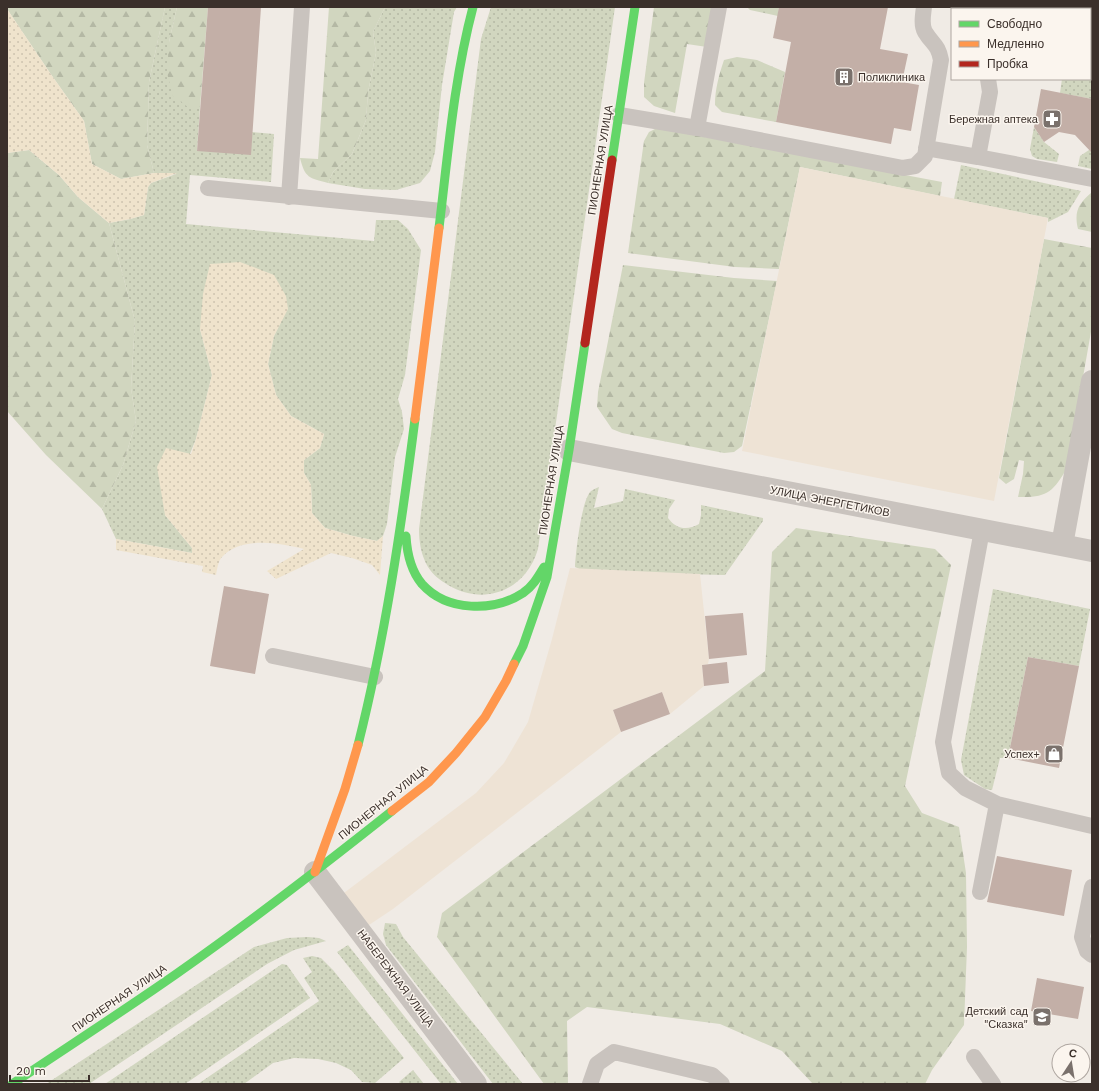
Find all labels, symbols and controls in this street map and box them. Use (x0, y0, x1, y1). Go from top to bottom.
legend (951, 8, 1091, 80)
text: Свободно (987, 17, 1042, 31)
text: Медленно (987, 37, 1044, 51)
text: Пробка (987, 57, 1028, 71)
building icon: Поликлиника (833, 66, 855, 88)
place label: Поликлиника (858, 71, 926, 84)
street label: ПИОНЕРНАЯ УЛИЦА (585, 104, 616, 216)
pharmacy icon: Бережная аптека (1041, 108, 1063, 130)
place label: Бережная аптека (949, 113, 1039, 126)
street label: ПИОНЕРНАЯ УЛИЦА (536, 424, 567, 536)
street label: УЛИЦА ЭНЕРГЕТИКОВ (769, 484, 891, 519)
shop icon: Успех+ (1043, 743, 1065, 765)
place label: Успех+ (1004, 748, 1040, 761)
street label: ПИОНЕРНАЯ УЛИЦА (336, 762, 431, 842)
street label: НАБЕРЕЖНАЯ УЛИЦА (355, 927, 437, 1030)
street label: ПИОНЕРНАЯ УЛИЦА (70, 962, 170, 1035)
place label: Детский сад "Сказка" (965, 1005, 1029, 1031)
school or university icon: Детский сад "Сказка" (1031, 1006, 1053, 1028)
north arrow (1051, 1043, 1091, 1083)
text: С (1068, 1047, 1078, 1061)
scale bar (10, 1057, 89, 1083)
text: 20 m (16, 1064, 46, 1078)

